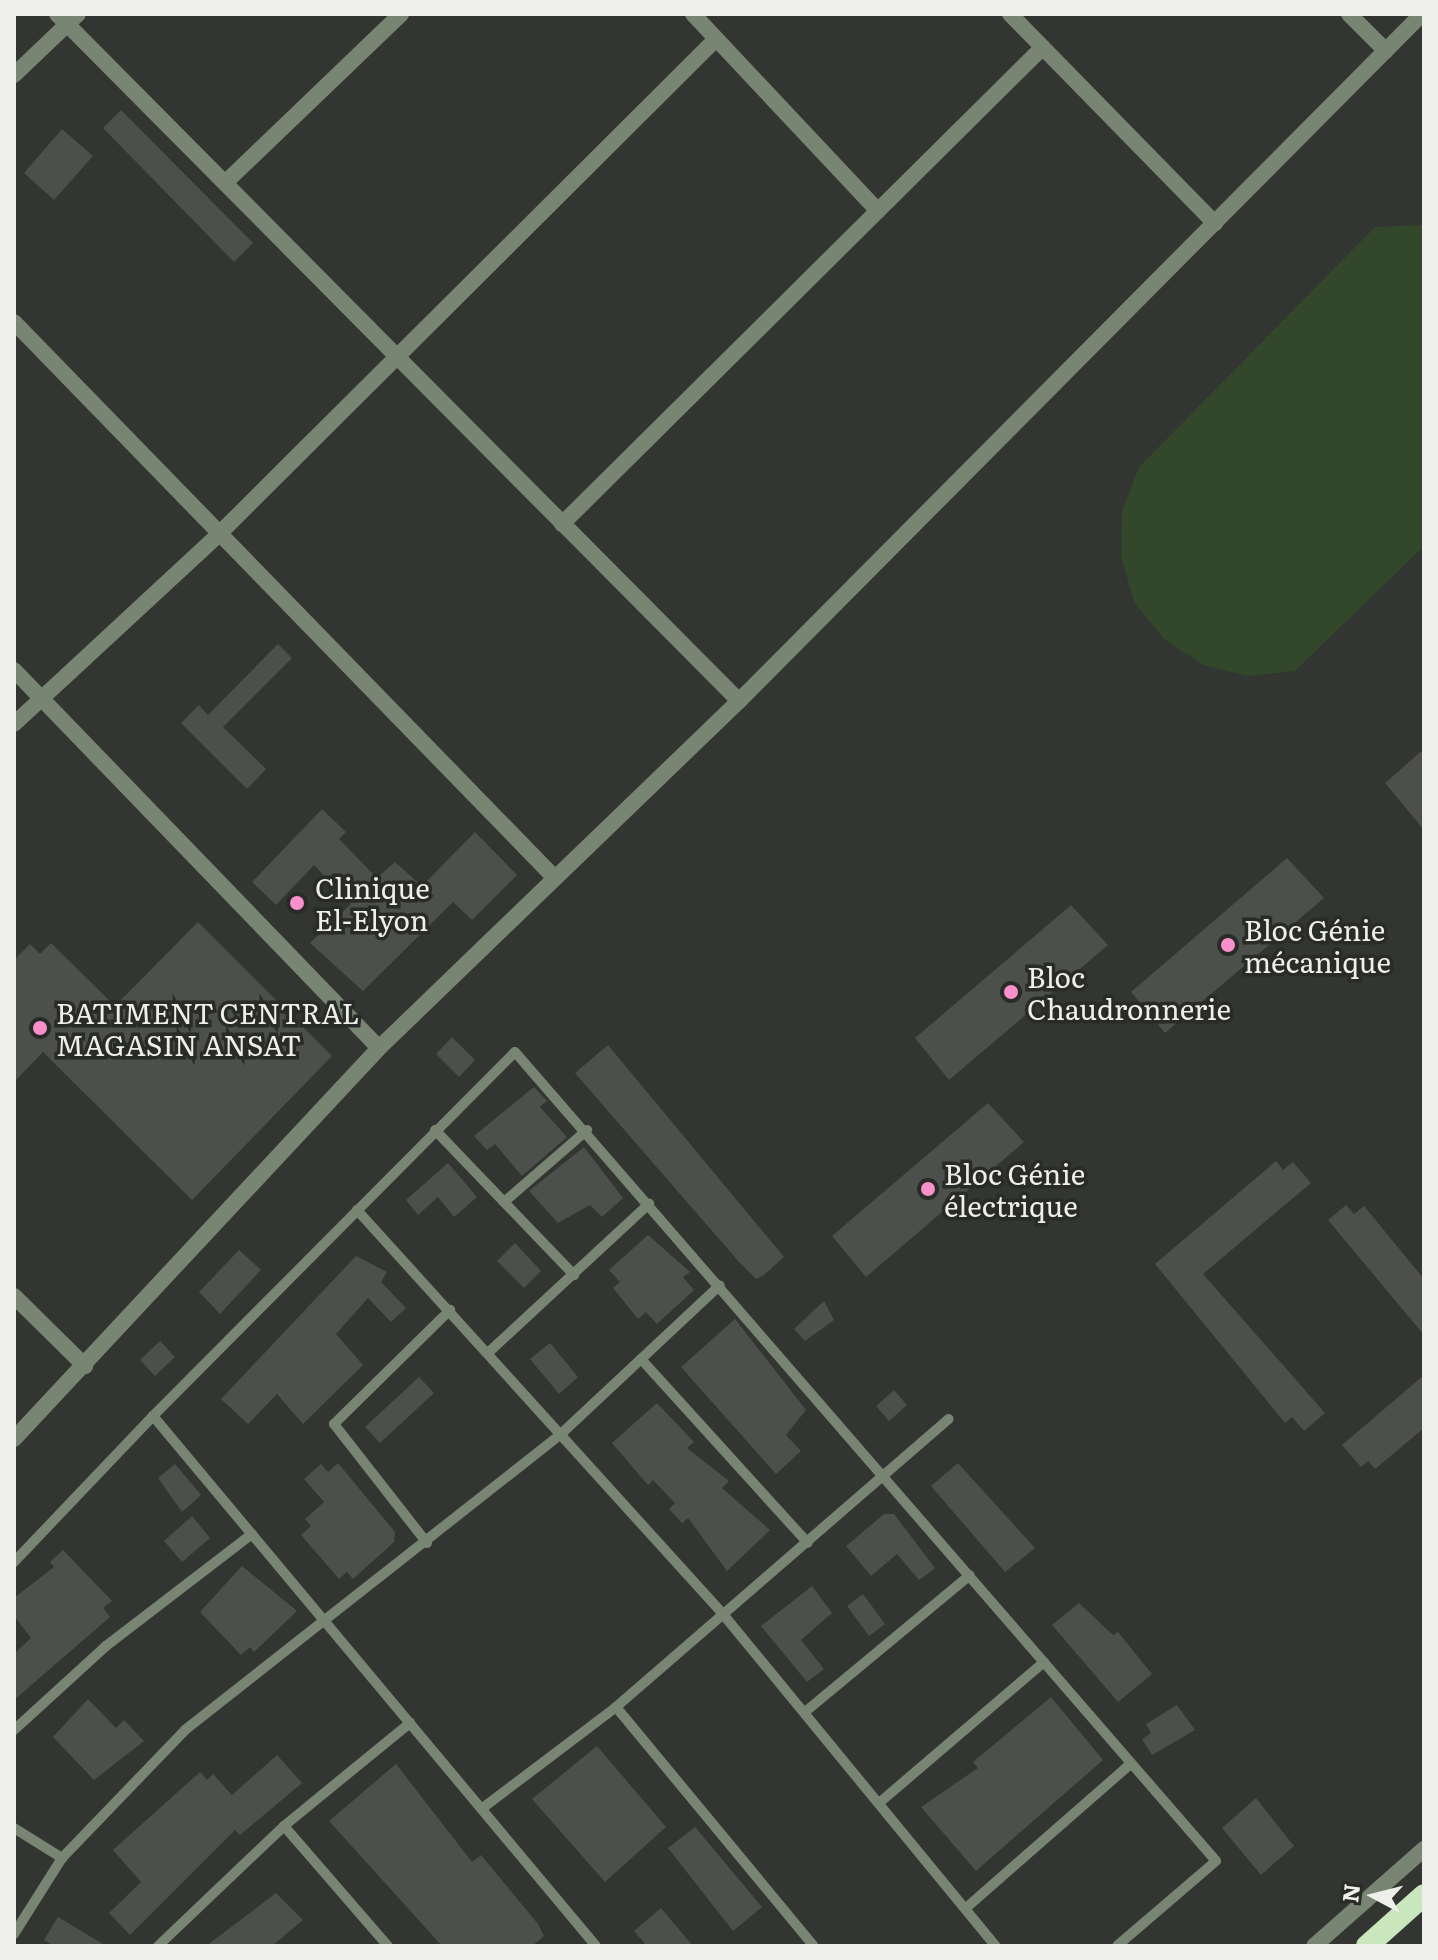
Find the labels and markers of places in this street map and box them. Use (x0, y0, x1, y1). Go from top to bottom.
place label: Clinique El-Elyon (315, 870, 430, 936)
marker: Clinique El-Elyon (286, 892, 308, 914)
place label: Bloc Génie mécanique (1244, 912, 1391, 978)
marker: Bloc Génie mécanique (1219, 936, 1237, 954)
place label: Bloc Chaudronnerie (1027, 959, 1231, 1025)
marker: Bloc Chaudronnerie (1002, 983, 1020, 1001)
place label: BATIMENT CENTRAL MAGASIN ANSAT (56, 995, 360, 1061)
marker: BATIMENT CENTRAL MAGASIN ANSAT (31, 1019, 49, 1037)
place label: Bloc Génie électrique (944, 1156, 1085, 1222)
marker: Bloc Génie électrique (919, 1180, 937, 1198)

